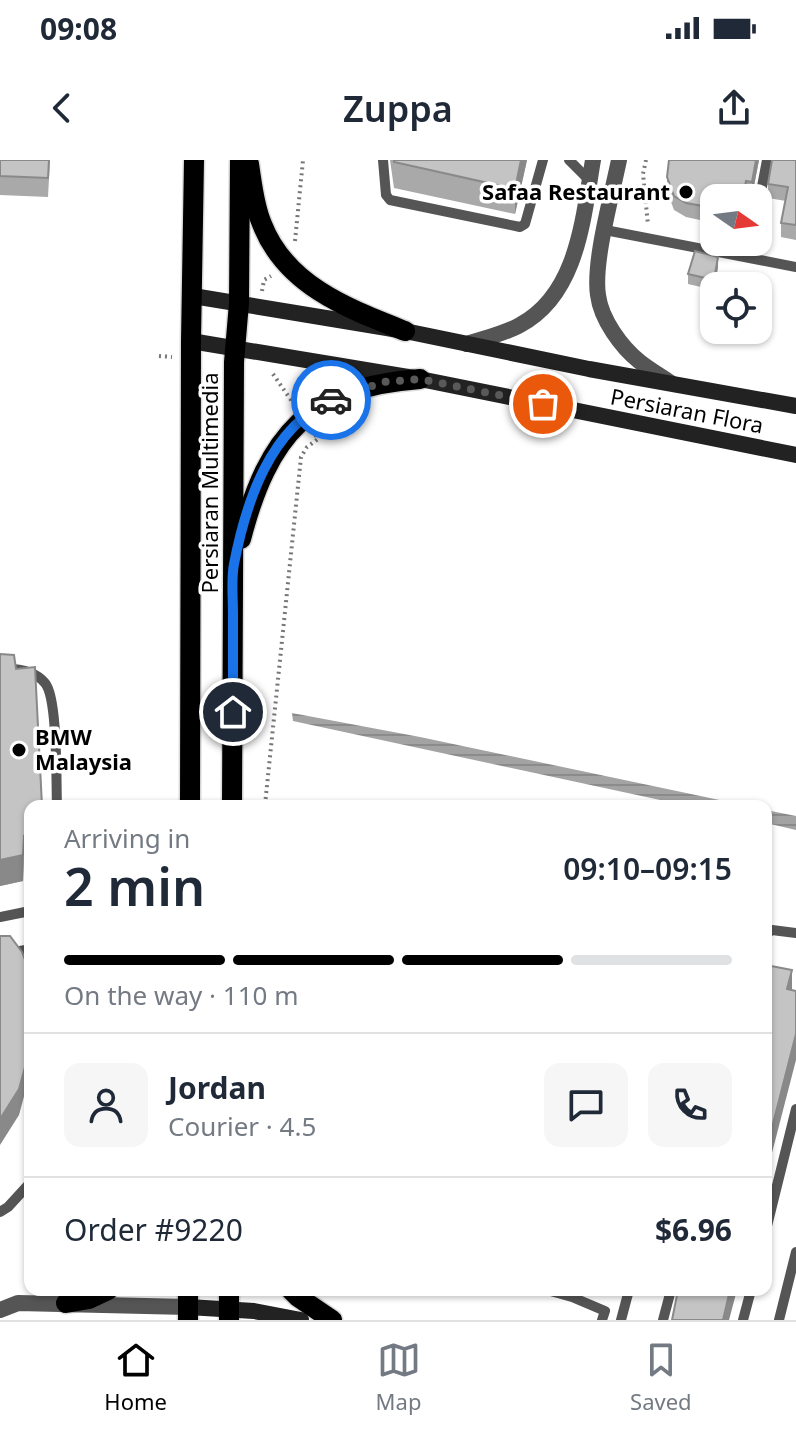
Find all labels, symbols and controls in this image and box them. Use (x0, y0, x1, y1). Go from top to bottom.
text: 09:08 (40, 8, 117, 49)
text: Zuppa (343, 84, 453, 133)
icon: back (40, 86, 84, 130)
icon: share (712, 86, 756, 130)
place label: Safaa Restaurant (482, 176, 670, 206)
marker: Safaa Restaurant (677, 183, 695, 201)
north arrow (700, 184, 772, 256)
map controls (700, 184, 772, 344)
button: locate (700, 272, 772, 344)
courier (291, 360, 371, 440)
pin (509, 370, 577, 438)
street label: Persiaran Multimedia (194, 372, 224, 594)
icon: car (309, 378, 353, 422)
street label: Persiaran Flora (608, 381, 766, 440)
icon: bag (521, 382, 565, 426)
pin (199, 678, 267, 746)
icon: home (211, 690, 255, 734)
place label: BMW Malaysia (35, 721, 132, 776)
marker: BMW Malaysia (10, 741, 28, 759)
text: Arriving in (64, 820, 190, 856)
text: 09:10–09:15 (563, 848, 732, 889)
text: 2 min (64, 850, 205, 921)
text: On the way · 110 m (64, 977, 298, 1013)
button: person (64, 1063, 148, 1147)
button: chat (544, 1063, 628, 1147)
button: phone (648, 1063, 732, 1147)
text: Jordan (168, 1067, 266, 1108)
text: Courier · 4.5 (168, 1108, 316, 1144)
text: Order #9220 (64, 1209, 243, 1250)
text: $6.96 (655, 1209, 732, 1250)
tab: Home (104, 1338, 167, 1416)
tab: Map (376, 1338, 421, 1416)
tab: Saved (630, 1338, 692, 1416)

